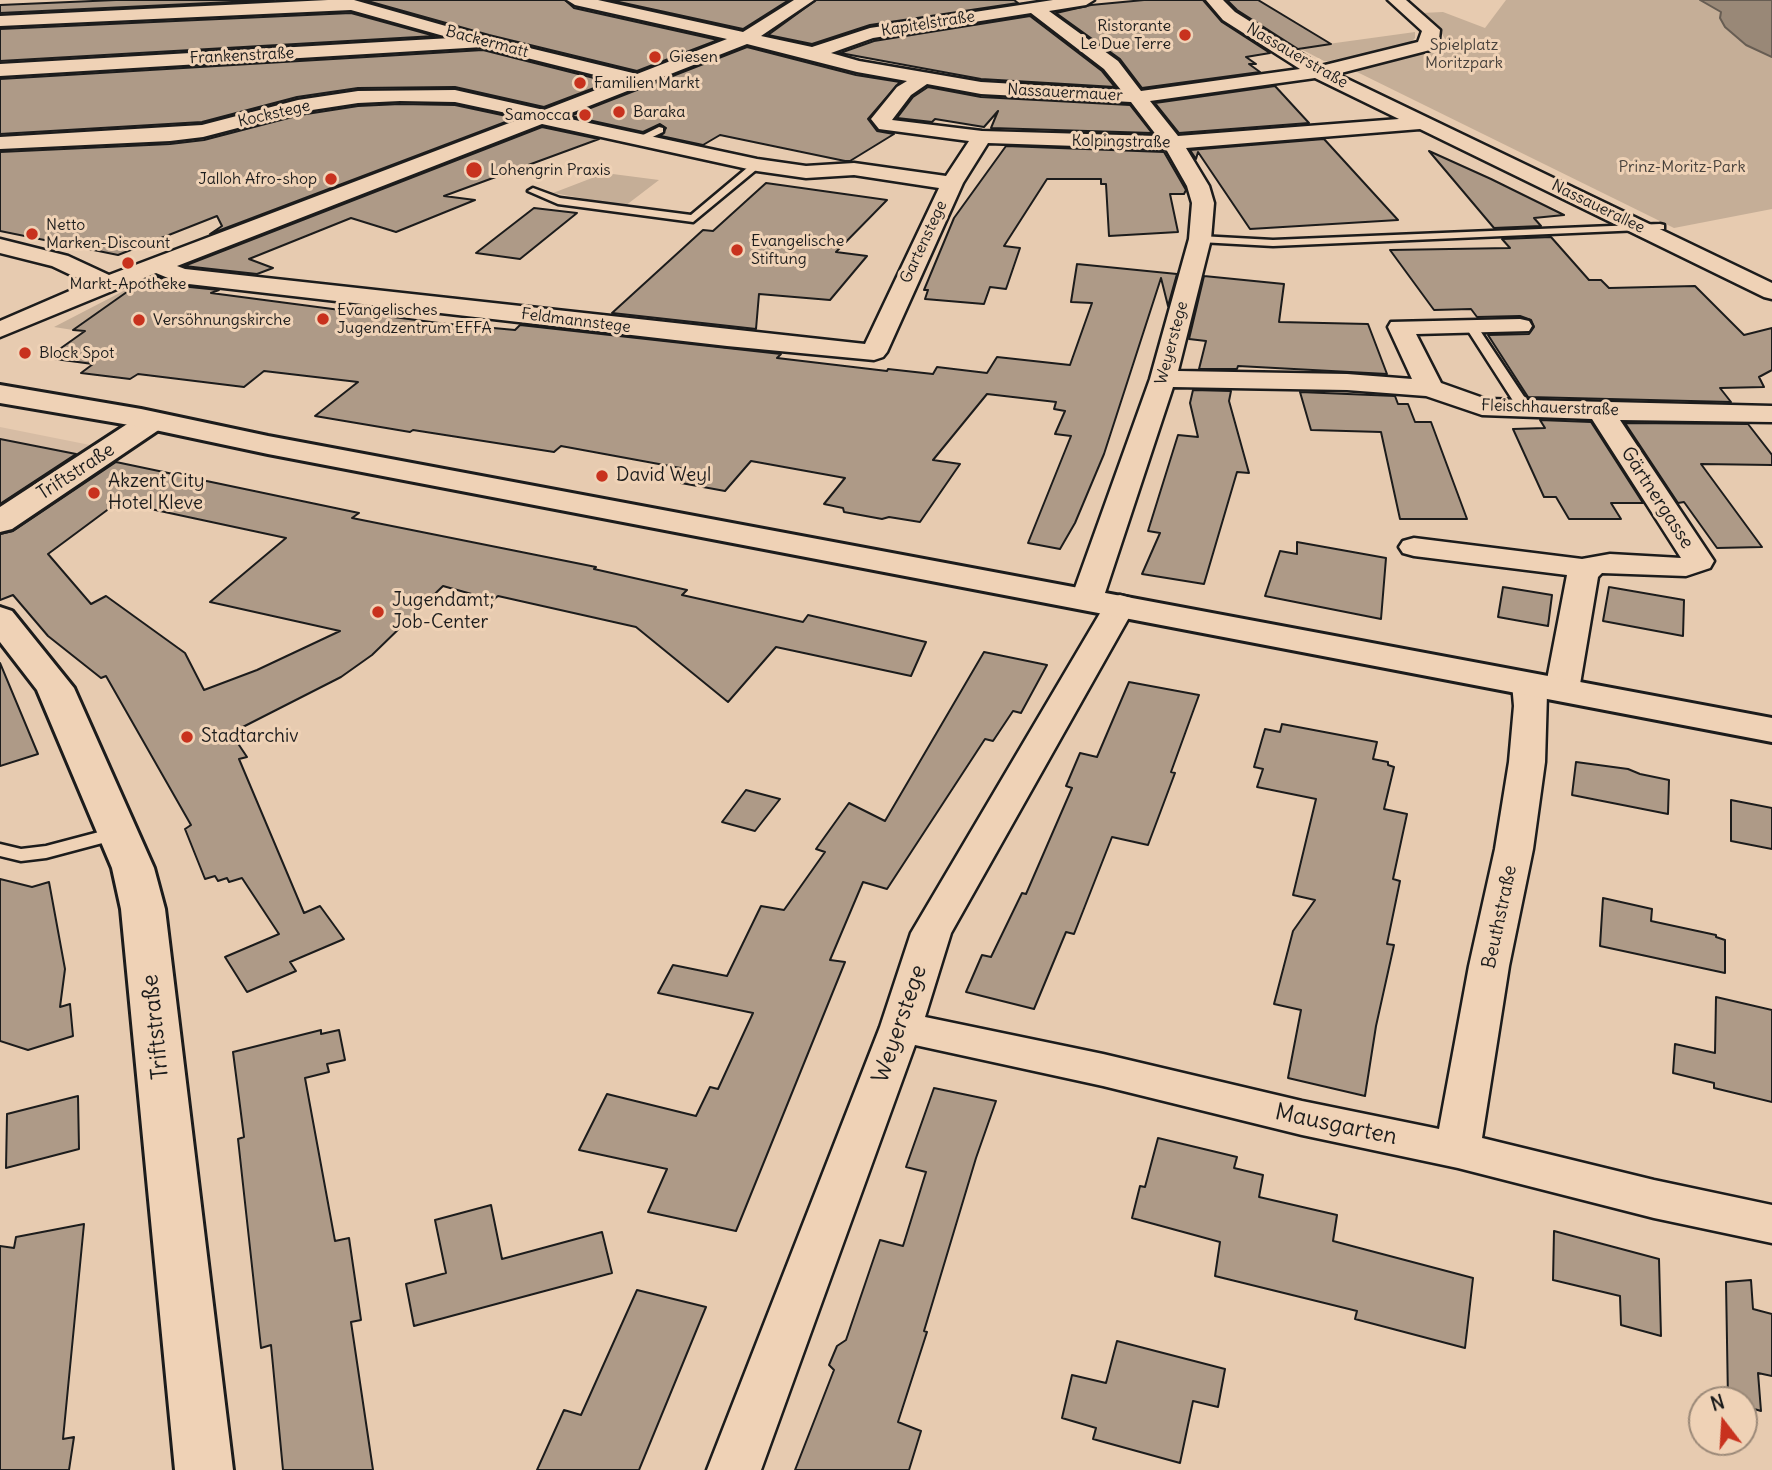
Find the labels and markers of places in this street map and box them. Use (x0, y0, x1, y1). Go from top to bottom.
place label: Ristorante Le Due Terre (1080, 16, 1171, 54)
marker: Ristorante Le Due Terre (1177, 27, 1193, 43)
place label: Giesen (669, 47, 718, 67)
marker: Giesen (647, 49, 663, 65)
place label: Familien Markt (594, 73, 700, 93)
marker: Familien Markt (572, 75, 588, 91)
place label: Baraka (633, 102, 685, 122)
marker: Baraka (611, 104, 627, 120)
place label: Samocca (505, 105, 571, 125)
marker: Samocca (577, 107, 593, 123)
marker: Lohengrin Praxis (464, 160, 484, 180)
place label: Lohengrin Praxis (490, 160, 611, 180)
place label: Jalloh Afro-shop (199, 169, 317, 189)
marker: Jalloh Afro-shop (323, 171, 339, 187)
place label: Netto Marken-Discount (46, 215, 170, 253)
marker: Netto Marken-Discount (24, 226, 40, 242)
place label: Evangelische Stiftung (751, 231, 844, 269)
marker: Evangelische Stiftung (729, 242, 745, 258)
marker: Markt-Apotheke (120, 255, 136, 271)
place label: Markt-Apotheke (70, 274, 186, 294)
place label: Evangelisches Jugendzentrum EFFA (337, 300, 492, 338)
place label: Versöhnungskirche (153, 310, 291, 330)
marker: Evangelisches Jugendzentrum EFFA (315, 311, 331, 327)
marker: Versöhnungskirche (131, 312, 147, 328)
place label: Block Spot (39, 343, 114, 363)
marker: Block Spot (17, 345, 33, 361)
place label: David Weyl (616, 465, 711, 487)
marker: David Weyl (594, 468, 610, 484)
place label: Akzent City Hotel Kleve (108, 471, 205, 515)
marker: Akzent City Hotel Kleve (86, 485, 102, 501)
place label: Jugendamt; Job-Center (392, 590, 494, 634)
marker: Jugendamt; Job-Center (370, 604, 386, 620)
place label: Stadtarchiv (201, 726, 299, 748)
marker: Stadtarchiv (179, 729, 195, 745)

